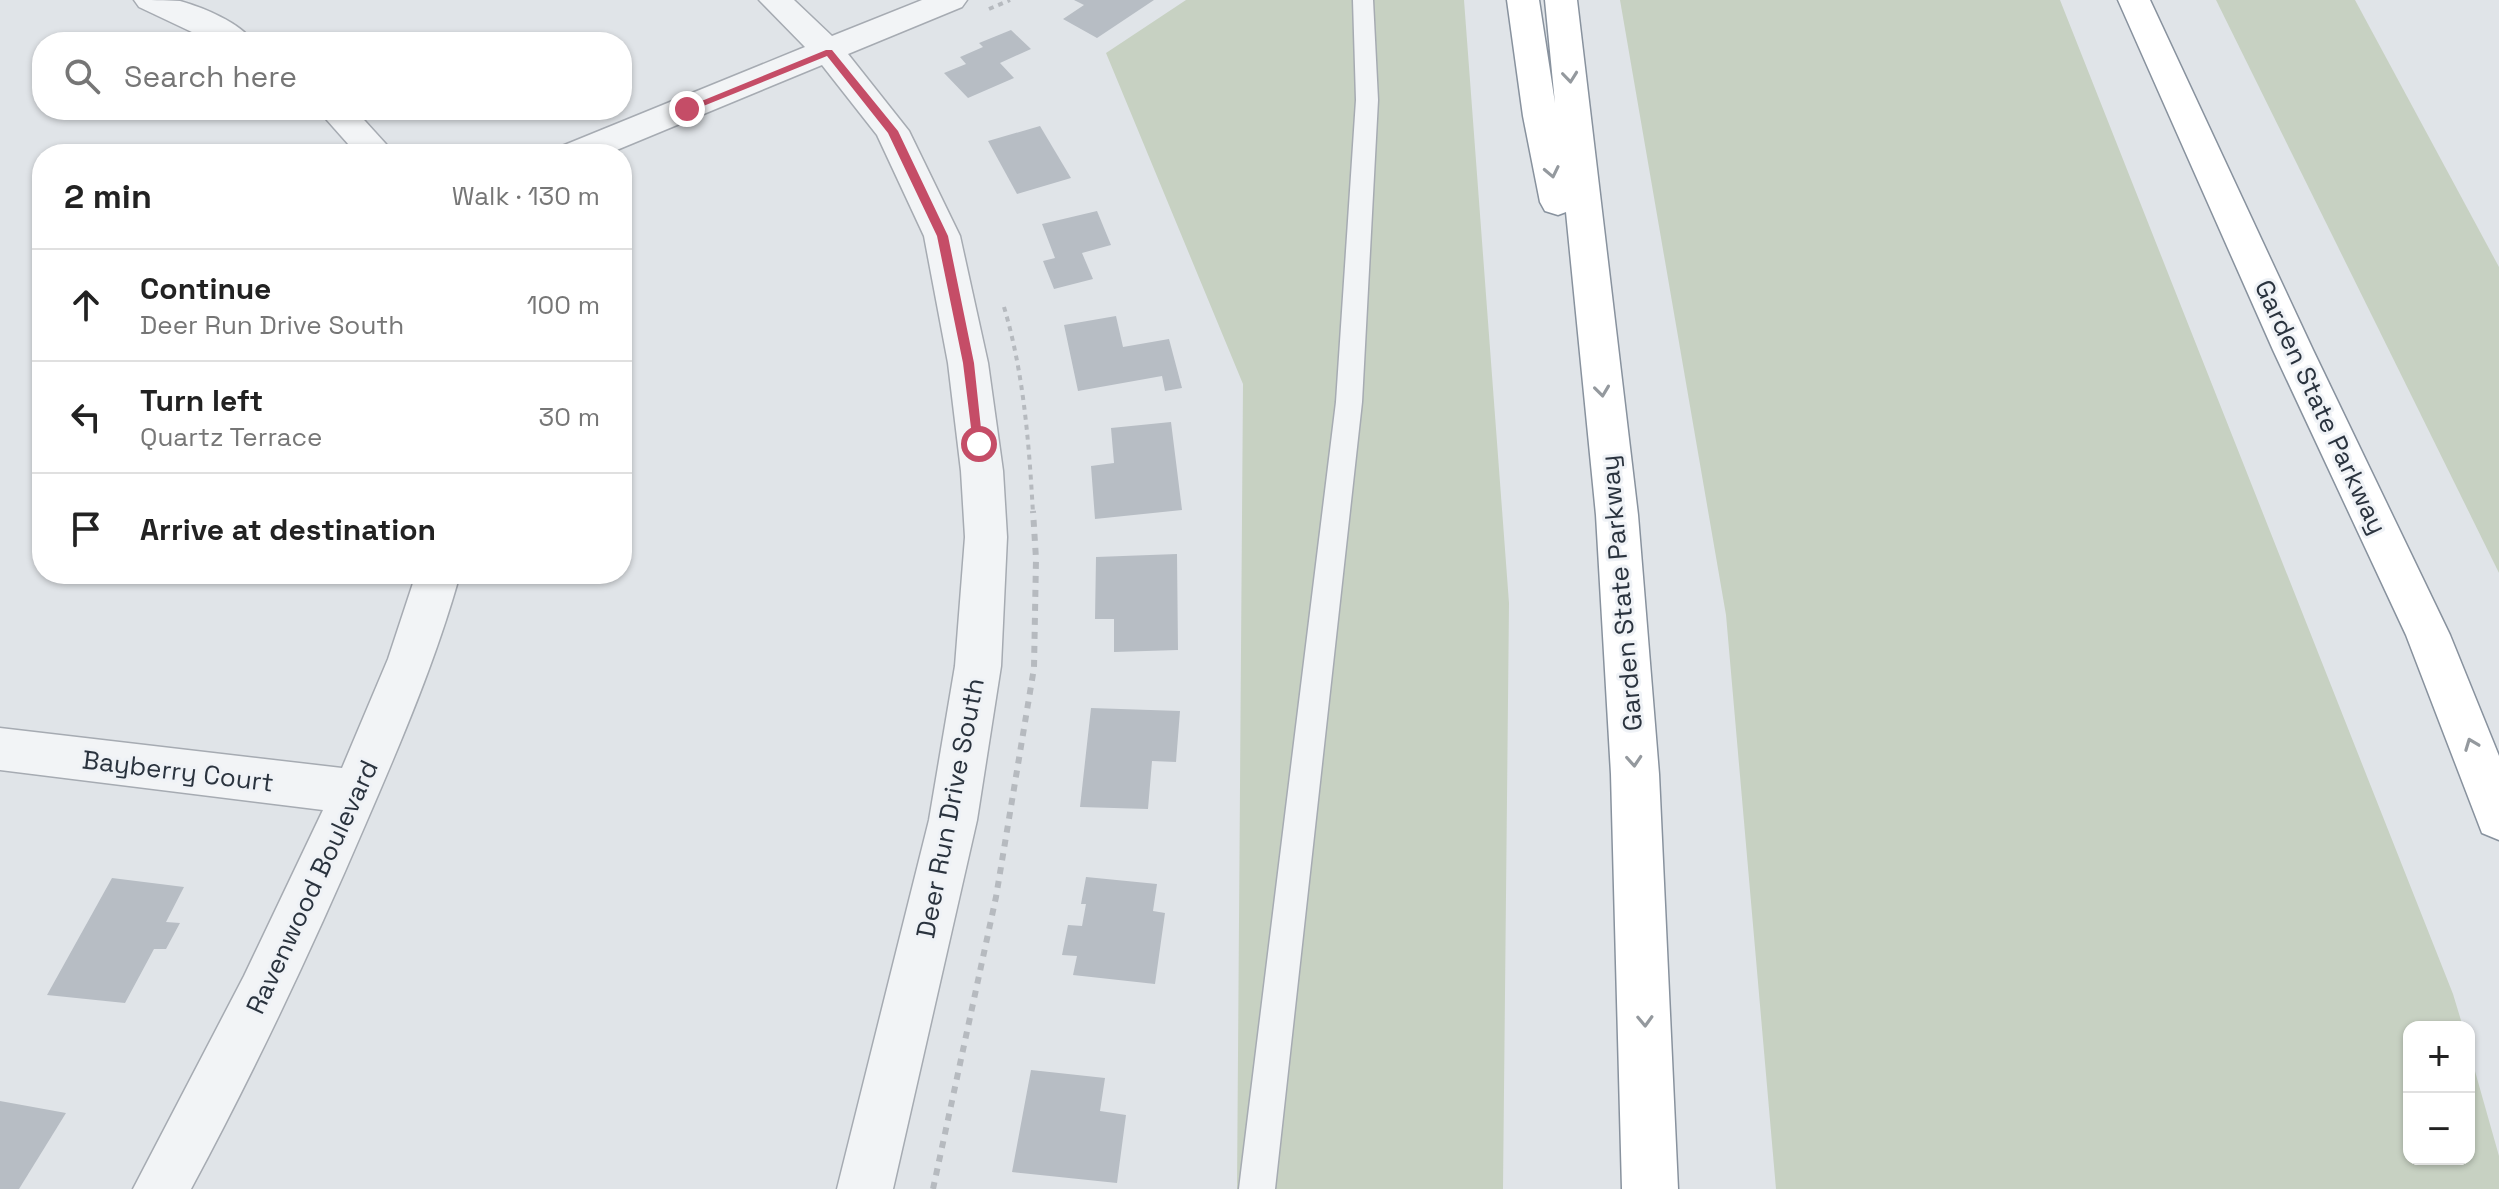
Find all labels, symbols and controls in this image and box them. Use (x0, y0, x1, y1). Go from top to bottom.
search box (32, 32, 632, 120)
icon: search (60, 54, 104, 98)
text: Search here (124, 57, 297, 96)
one-way arrow (1562, 71, 1579, 84)
route end (669, 91, 705, 127)
one-way arrow (1543, 165, 1560, 178)
text: 2 min (64, 175, 152, 218)
text: Walk · 130 m (452, 179, 600, 213)
text: Continue (140, 269, 271, 308)
street label: Garden State Parkway (2247, 274, 2395, 540)
icon: ahead (64, 283, 108, 327)
text: 100 m (527, 288, 600, 322)
text: Deer Run Drive South (140, 308, 404, 342)
text: Turn left (140, 381, 263, 420)
one-way arrow (1594, 385, 1611, 398)
icon: left (64, 395, 108, 439)
text: 30 m (539, 400, 600, 434)
text: Quartz Terrace (140, 420, 322, 454)
route start (961, 426, 997, 462)
street label: Garden State Parkway (1592, 454, 1650, 732)
icon: arrive (64, 507, 108, 551)
text: Arrive at destination (140, 510, 436, 549)
street label: Deer Run Drive South (908, 675, 992, 941)
one-way arrow (2464, 738, 2480, 752)
street label: Bayberry Court (80, 742, 276, 800)
street label: Ravenwood Boulevard (238, 755, 386, 1019)
one-way arrow (1625, 755, 1642, 768)
one-way arrow (1636, 1015, 1653, 1028)
map controls (2403, 1021, 2475, 1165)
button: + (2403, 1021, 2475, 1093)
button: − (2403, 1093, 2475, 1165)

